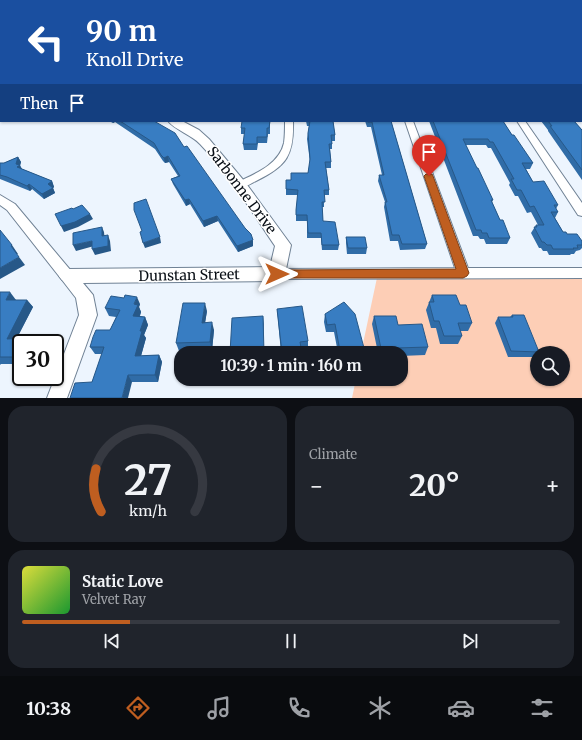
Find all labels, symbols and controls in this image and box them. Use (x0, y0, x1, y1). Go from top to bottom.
text: 90 m (86, 13, 157, 49)
icon: left (20, 16, 72, 68)
text: Knoll Drive (86, 48, 183, 71)
icon: arrive (66, 92, 88, 114)
text: Then (20, 94, 58, 113)
pin (412, 135, 446, 176)
icon: arrive (418, 141, 440, 163)
street label: Sarbonne Drive (203, 143, 281, 237)
position arrow (256, 253, 298, 295)
street label: Dunstan Street (138, 265, 240, 285)
speed limit sign: 30 (12, 334, 64, 386)
map controls (530, 346, 570, 386)
button: search (530, 346, 570, 386)
text: 10:39 · 1 min · 160 m (220, 356, 362, 375)
text: Climate (309, 446, 357, 463)
text: 27 (123, 454, 172, 506)
text: 20° (409, 466, 460, 504)
text: − (309, 472, 324, 500)
text: + (545, 472, 560, 500)
text: km/h (129, 502, 167, 520)
text: Static Love (82, 572, 163, 591)
text: Velvet Ray (82, 591, 146, 608)
icon: previous (101, 630, 123, 652)
icon: pause (280, 630, 302, 652)
icon: next (459, 630, 481, 652)
icon: directions (124, 694, 152, 722)
icon: music (205, 694, 233, 722)
icon: phone (285, 694, 313, 722)
icon: climate (366, 694, 394, 722)
icon: car (447, 694, 475, 722)
icon: filters (528, 694, 556, 722)
text: 10:38 (26, 697, 71, 720)

